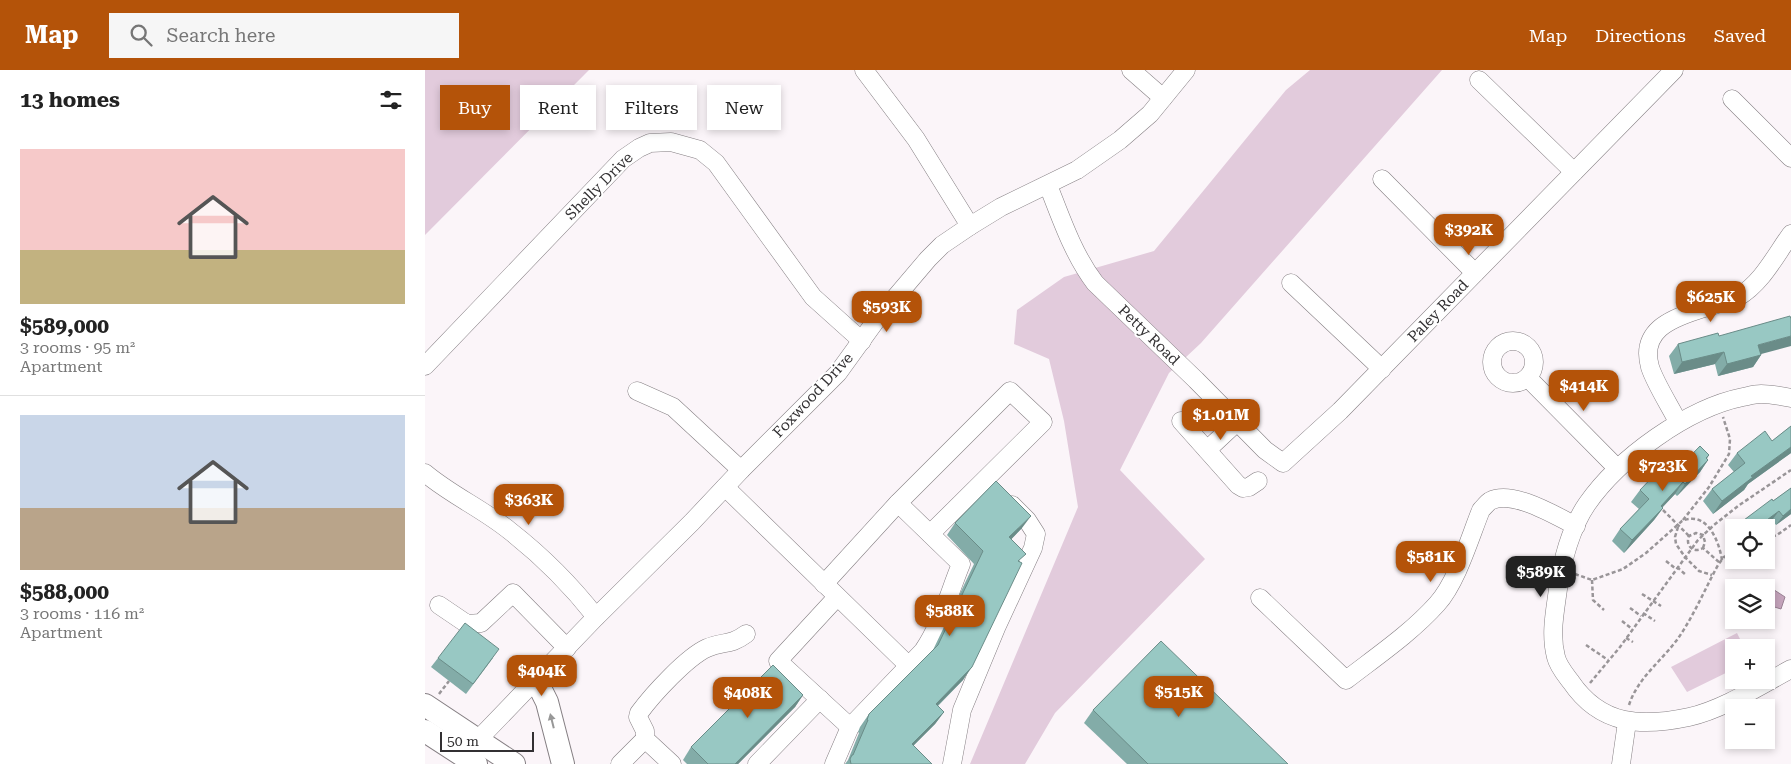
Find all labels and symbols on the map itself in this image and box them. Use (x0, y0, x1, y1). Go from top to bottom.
street label: Shelly Drive (561, 148, 637, 224)
pin: $392K (1434, 214, 1504, 256)
street label: Paley Road (1404, 276, 1472, 346)
pin: $625K (1676, 280, 1746, 323)
pin: $593K (852, 290, 922, 333)
street label: Petty Road (1114, 301, 1184, 369)
street label: Foxwood Drive (769, 349, 857, 441)
pin: $414K (1549, 370, 1619, 412)
pin: $1.01M (1180, 398, 1262, 441)
pin: $723K (1628, 450, 1698, 492)
pin: $363K (494, 484, 564, 526)
pin: $581K (1396, 540, 1466, 583)
pin: $589K (1506, 556, 1576, 598)
pin: $588K (915, 594, 985, 637)
pin: $404K (507, 654, 577, 697)
pin: $408K (713, 676, 783, 719)
pin: $515K (1144, 676, 1214, 718)
one-way arrow (548, 713, 556, 728)
scale bar (440, 729, 534, 752)

